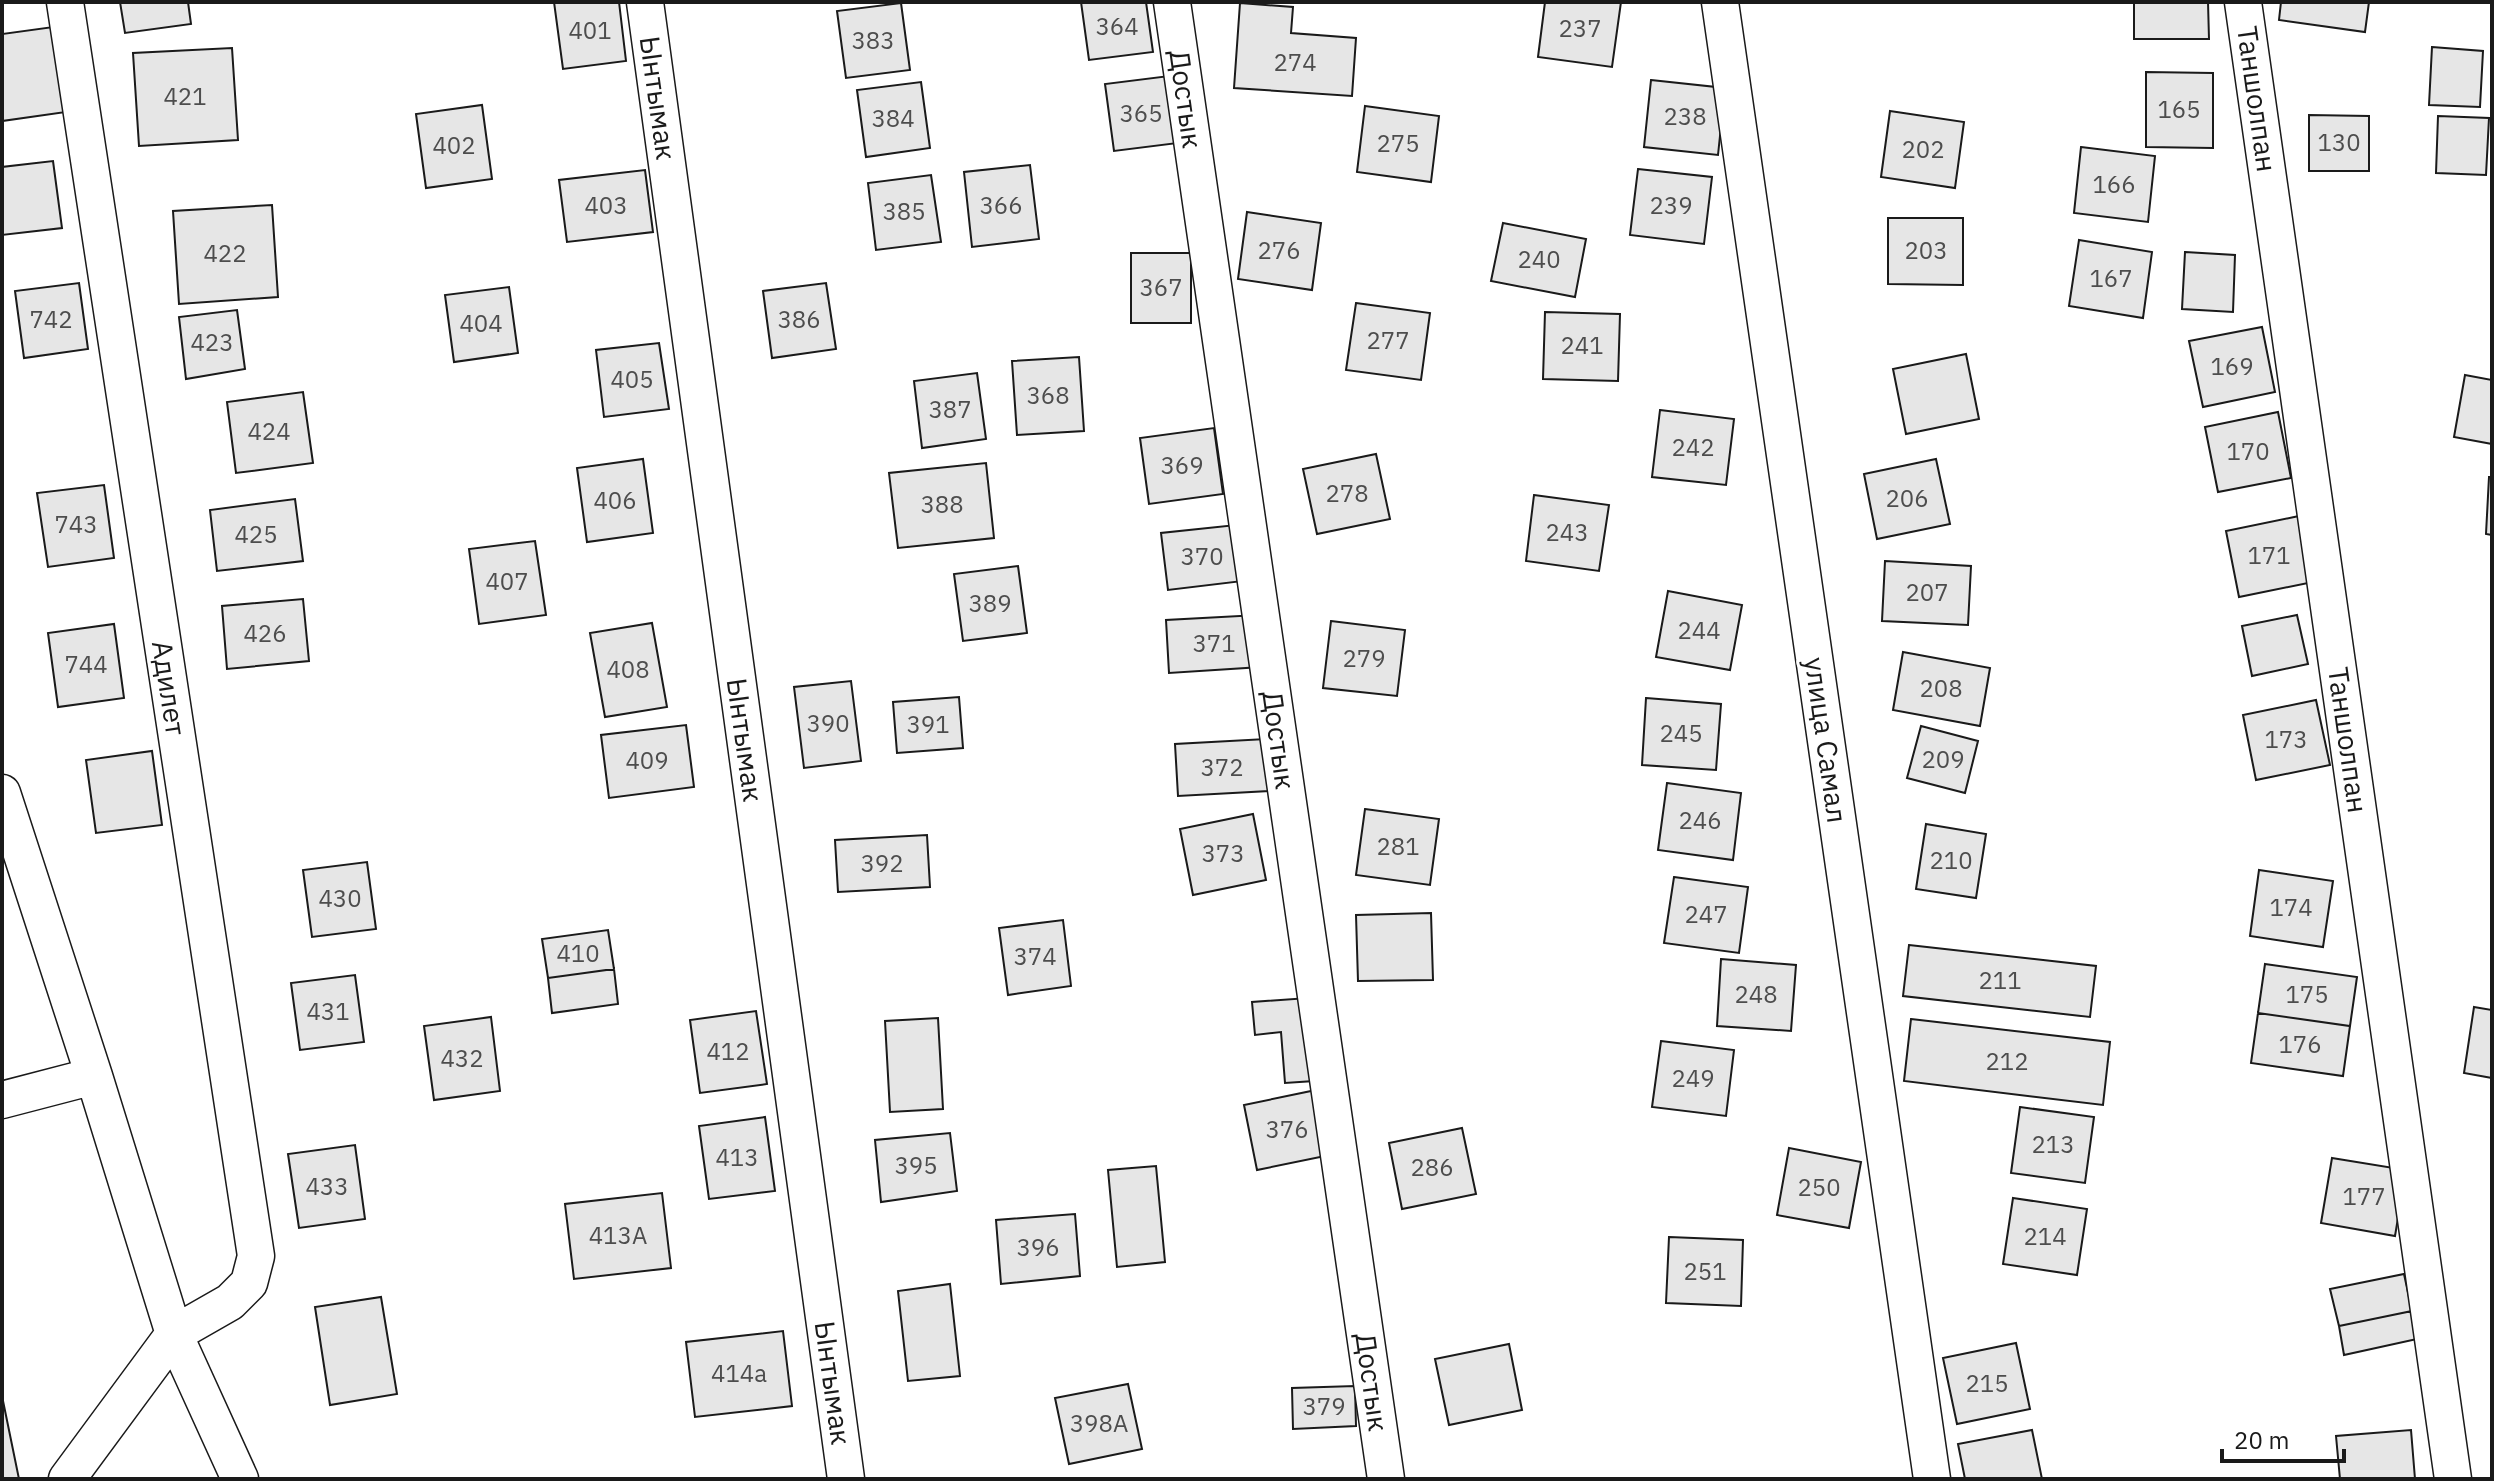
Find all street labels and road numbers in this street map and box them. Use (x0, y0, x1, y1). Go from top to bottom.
street label: Таншолпан (2229, 24, 2286, 174)
street label: Ынтымак (632, 34, 685, 162)
street label: Достык (1161, 47, 1212, 151)
street label: Адилет (144, 638, 195, 738)
street label: улица Самал (1797, 655, 1856, 825)
street label: Таншолпан (2320, 665, 2377, 815)
street label: Ынтымак (719, 676, 772, 804)
street label: Достык (1254, 688, 1305, 792)
street label: Ынтымак (807, 1319, 860, 1447)
street label: Достык (1347, 1330, 1398, 1434)

